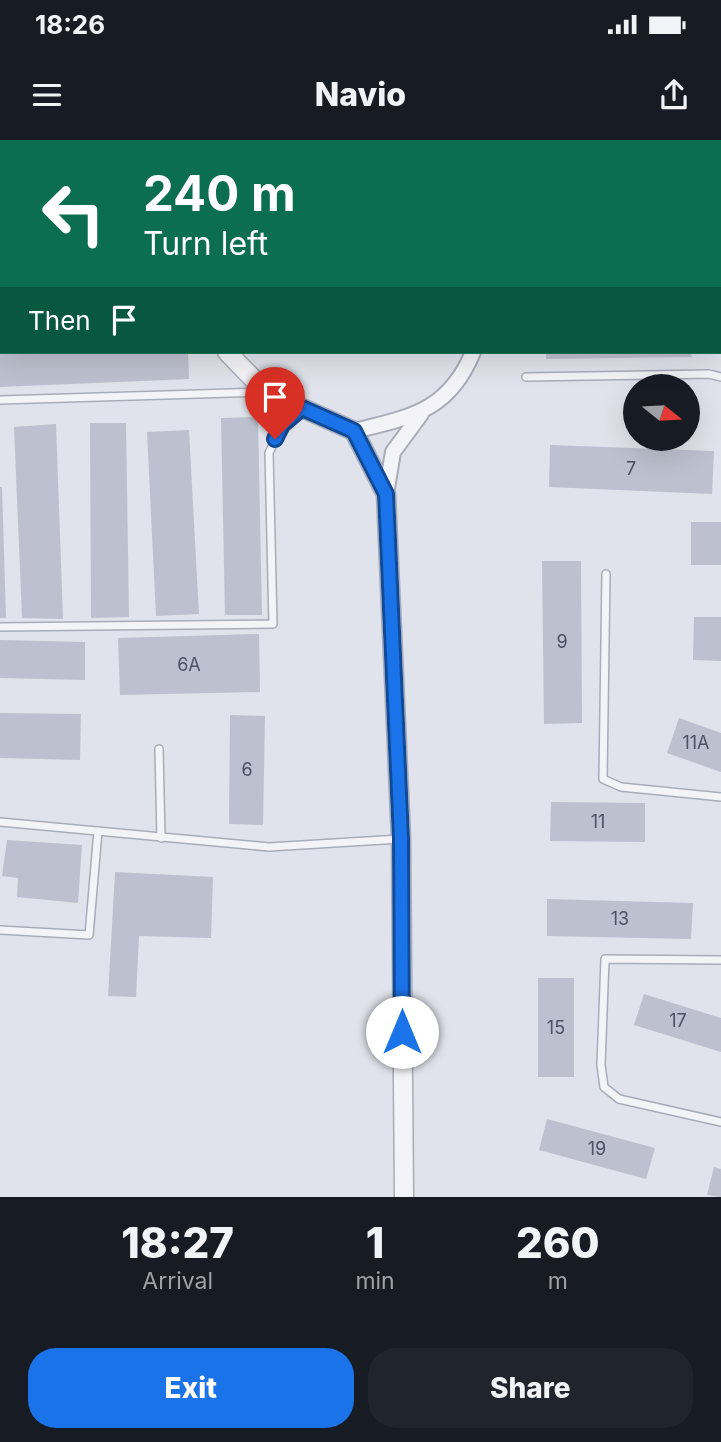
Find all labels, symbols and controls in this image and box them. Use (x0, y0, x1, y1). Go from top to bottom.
text: 18:26 (35, 9, 105, 40)
text: Navio (315, 75, 406, 114)
icon: menu (28, 76, 66, 114)
icon: share (655, 76, 693, 114)
text: 240 m (143, 164, 296, 223)
icon: left (28, 168, 119, 259)
text: Turn left (143, 224, 268, 263)
icon: arrive (105, 301, 143, 339)
text: Then (28, 305, 91, 336)
pin (245, 367, 305, 439)
north arrow (623, 374, 700, 452)
map controls (623, 374, 700, 451)
icon: arrive (256, 378, 294, 416)
house number: 7 (626, 458, 636, 479)
house number: 9 (556, 631, 568, 652)
house number: 6А (177, 654, 201, 675)
house number: 11А (682, 732, 710, 753)
house number: 6 (241, 759, 253, 780)
house number: 11 (591, 811, 605, 832)
house number: 13 (611, 908, 629, 929)
position arrow (365, 995, 439, 1069)
house number: 17 (669, 1010, 687, 1031)
house number: 15 (547, 1017, 565, 1038)
house number: 19 (588, 1138, 606, 1159)
text: 18:27 (121, 1217, 234, 1268)
text: 1 (366, 1217, 384, 1268)
text: 260 (516, 1217, 600, 1268)
text: Arrival (142, 1267, 213, 1295)
text: min (355, 1267, 395, 1295)
text: m (548, 1267, 568, 1295)
button: Exit (28, 1348, 354, 1428)
button: Share (368, 1348, 693, 1428)

